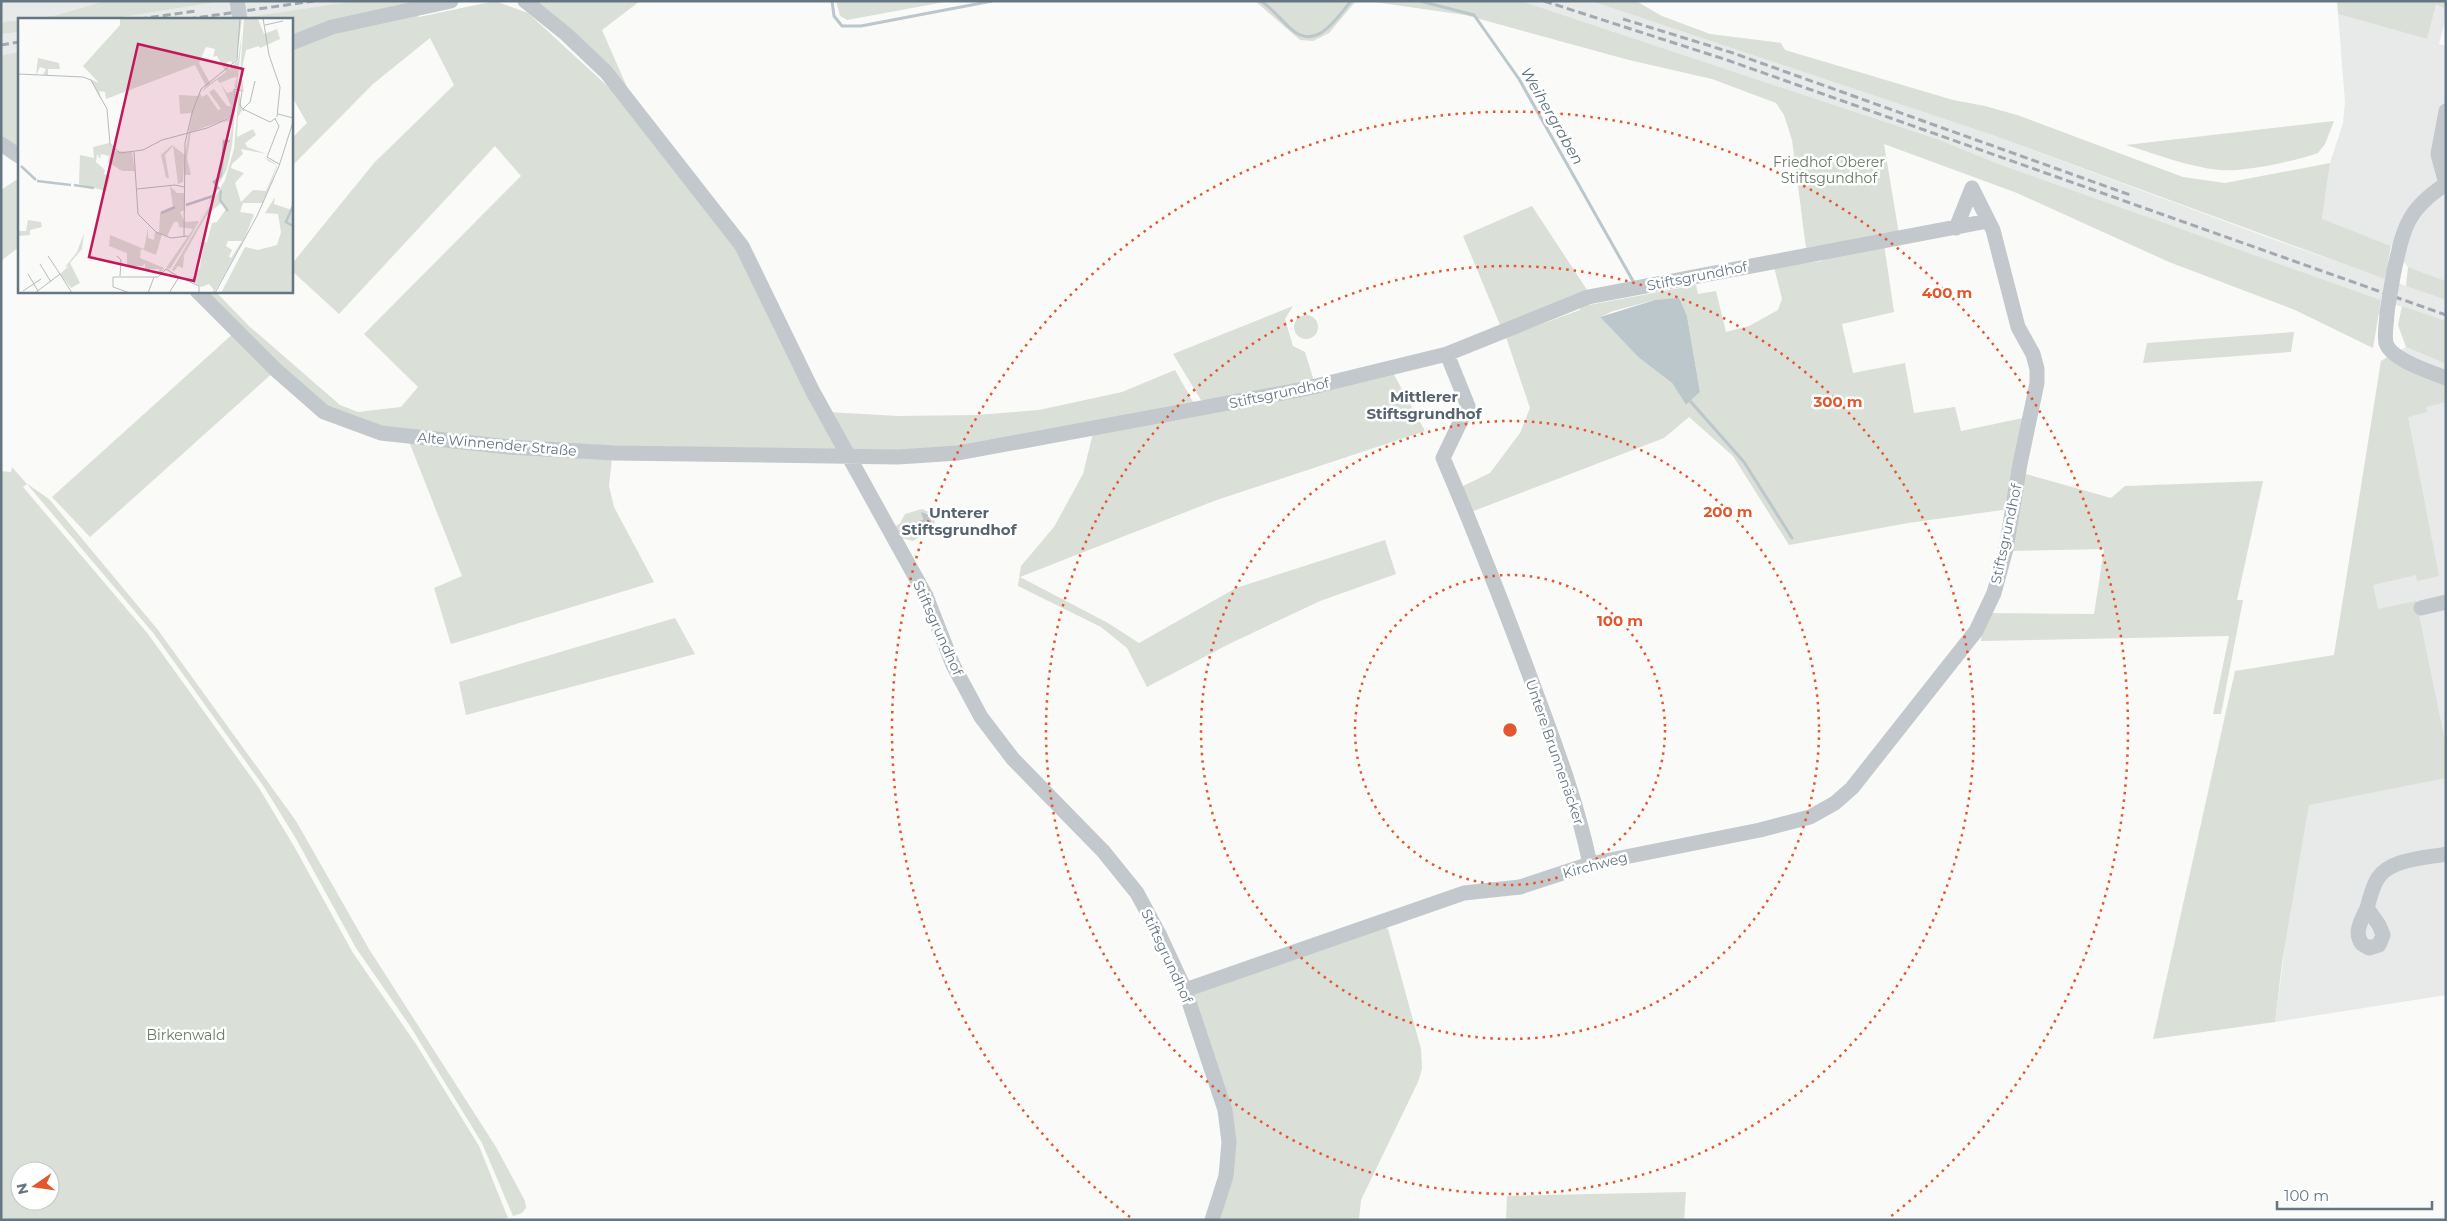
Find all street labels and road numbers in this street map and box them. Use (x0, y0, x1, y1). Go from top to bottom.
street label: Stiftsgrundhof (1645, 257, 1750, 295)
street label: Stiftsgrundhof (1227, 373, 1332, 412)
street label: Alte Winnender Straße (417, 428, 577, 460)
street label: Stiftsgrundhof (1987, 481, 2026, 586)
street label: Stiftsgrundhof (909, 578, 967, 679)
street label: Untere Brunnenäcker (1522, 677, 1588, 827)
street label: Kirchweg (1561, 848, 1629, 882)
street label: Stiftsgrundhof (1137, 906, 1197, 1007)

